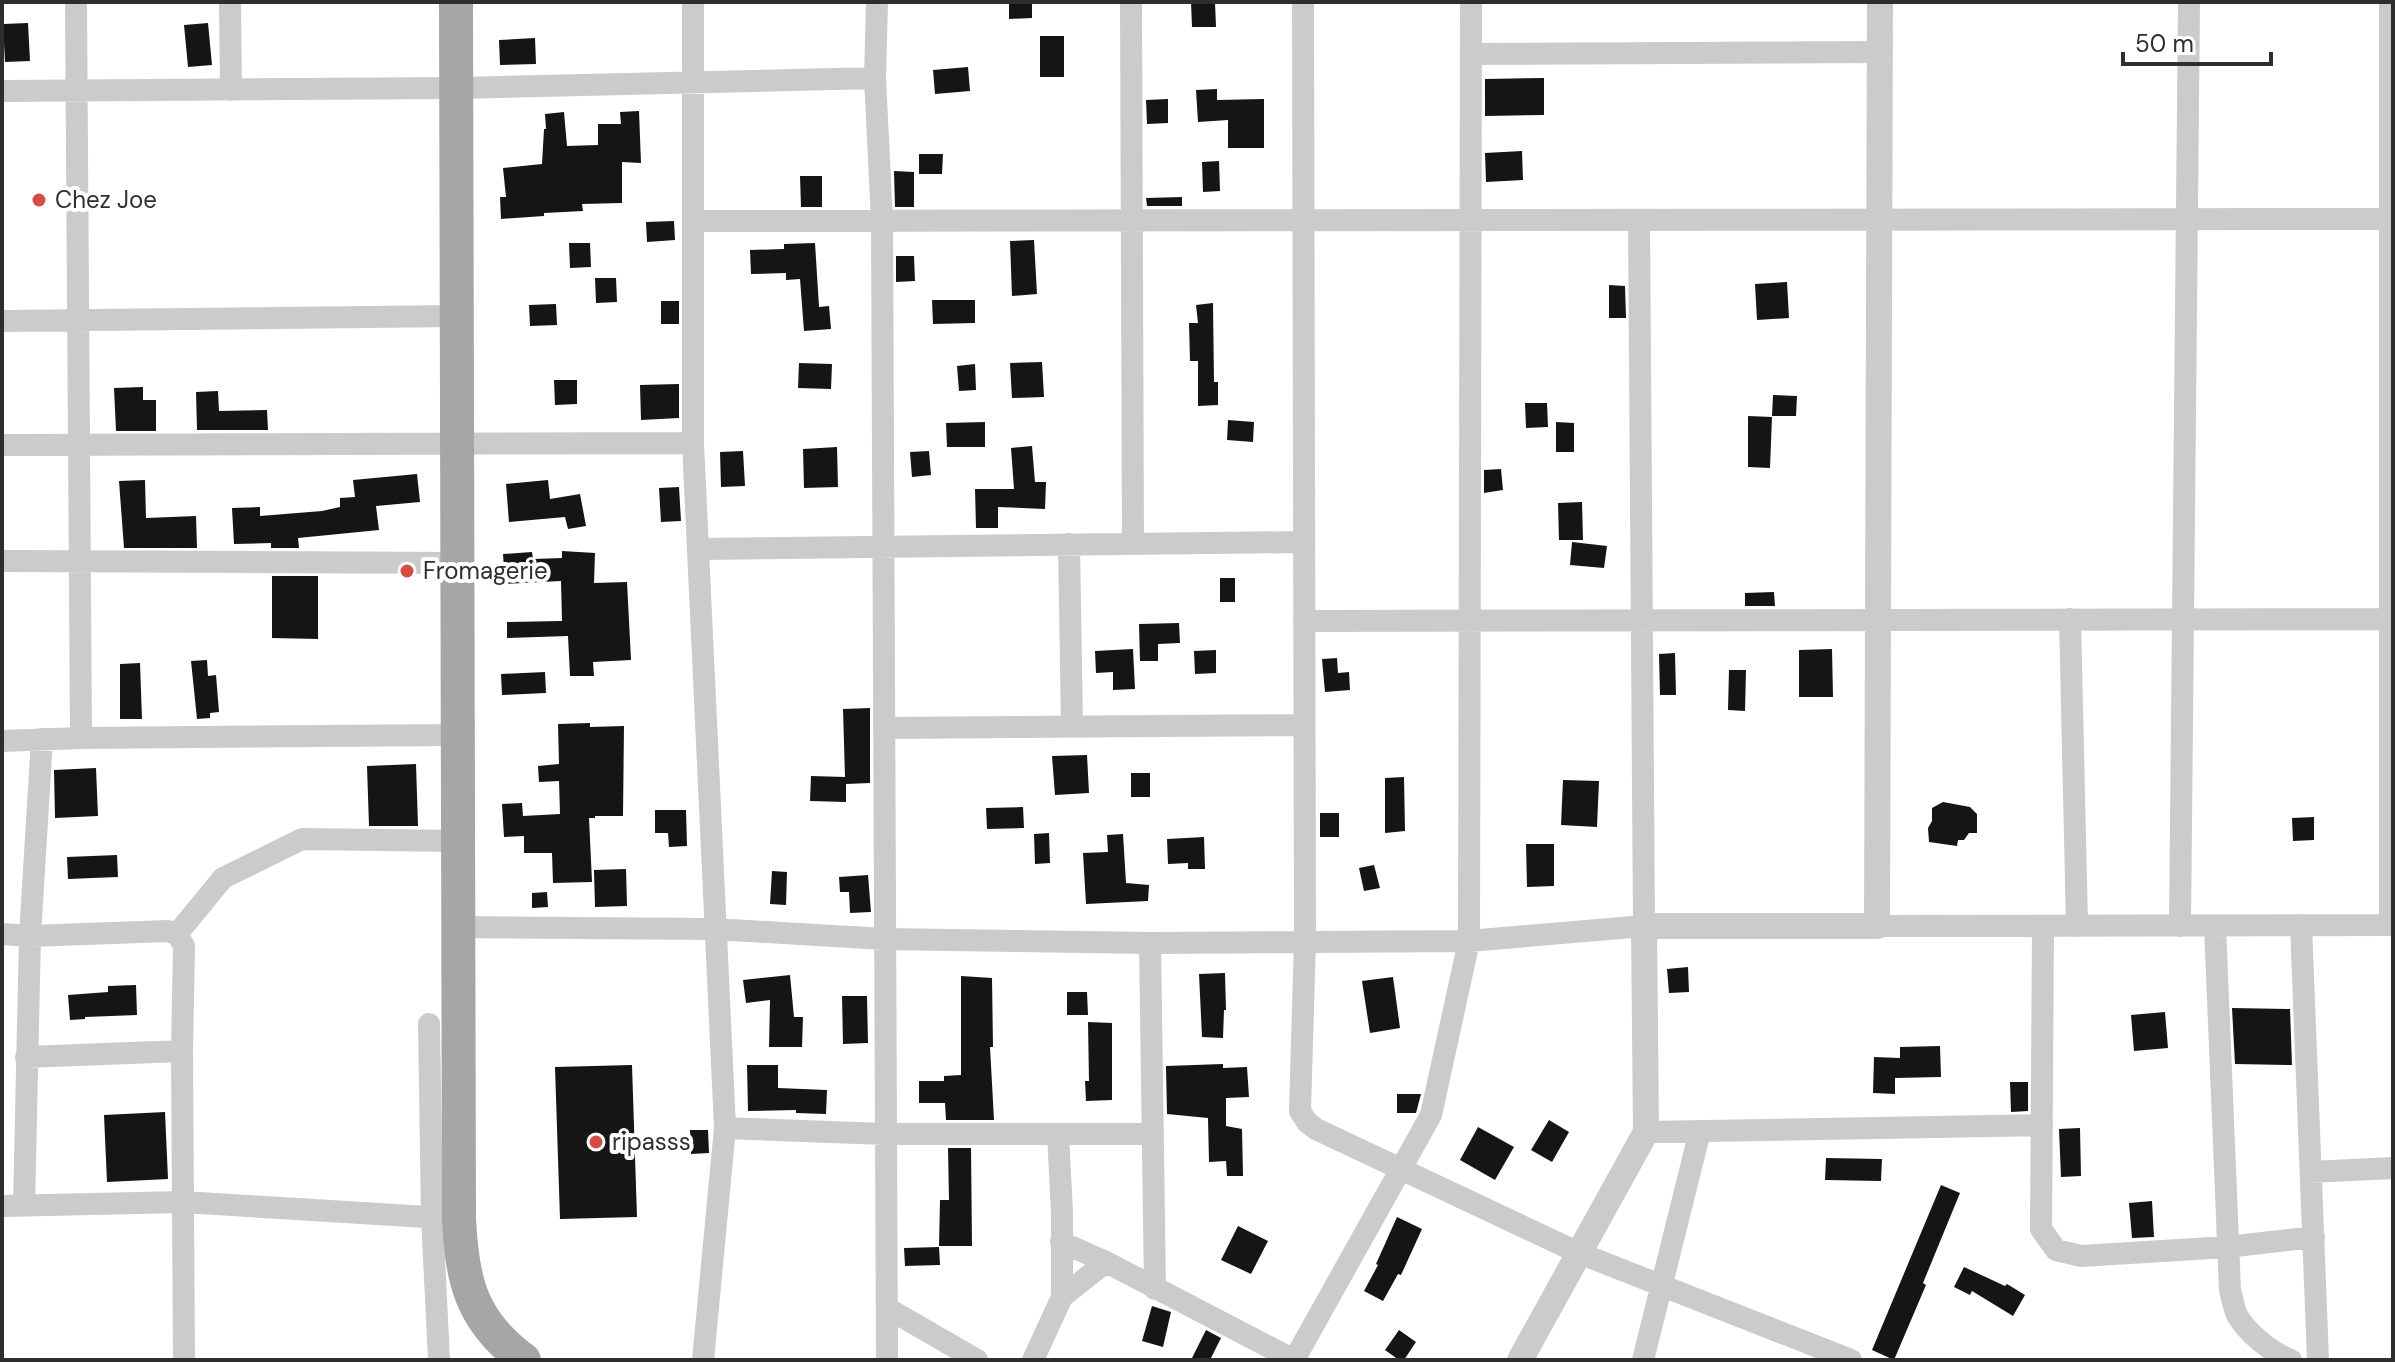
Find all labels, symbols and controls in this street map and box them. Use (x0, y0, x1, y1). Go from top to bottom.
scale bar (2123, 16, 2271, 66)
text: 50 m (2135, 28, 2194, 59)
place label: Chez Joe (55, 184, 157, 215)
marker: Chez Joe (30, 191, 48, 209)
place label: Fromagerie (423, 555, 548, 586)
marker: Fromagerie (398, 562, 416, 580)
place label: ripasss (612, 1126, 691, 1157)
marker: ripasss (587, 1133, 605, 1151)

